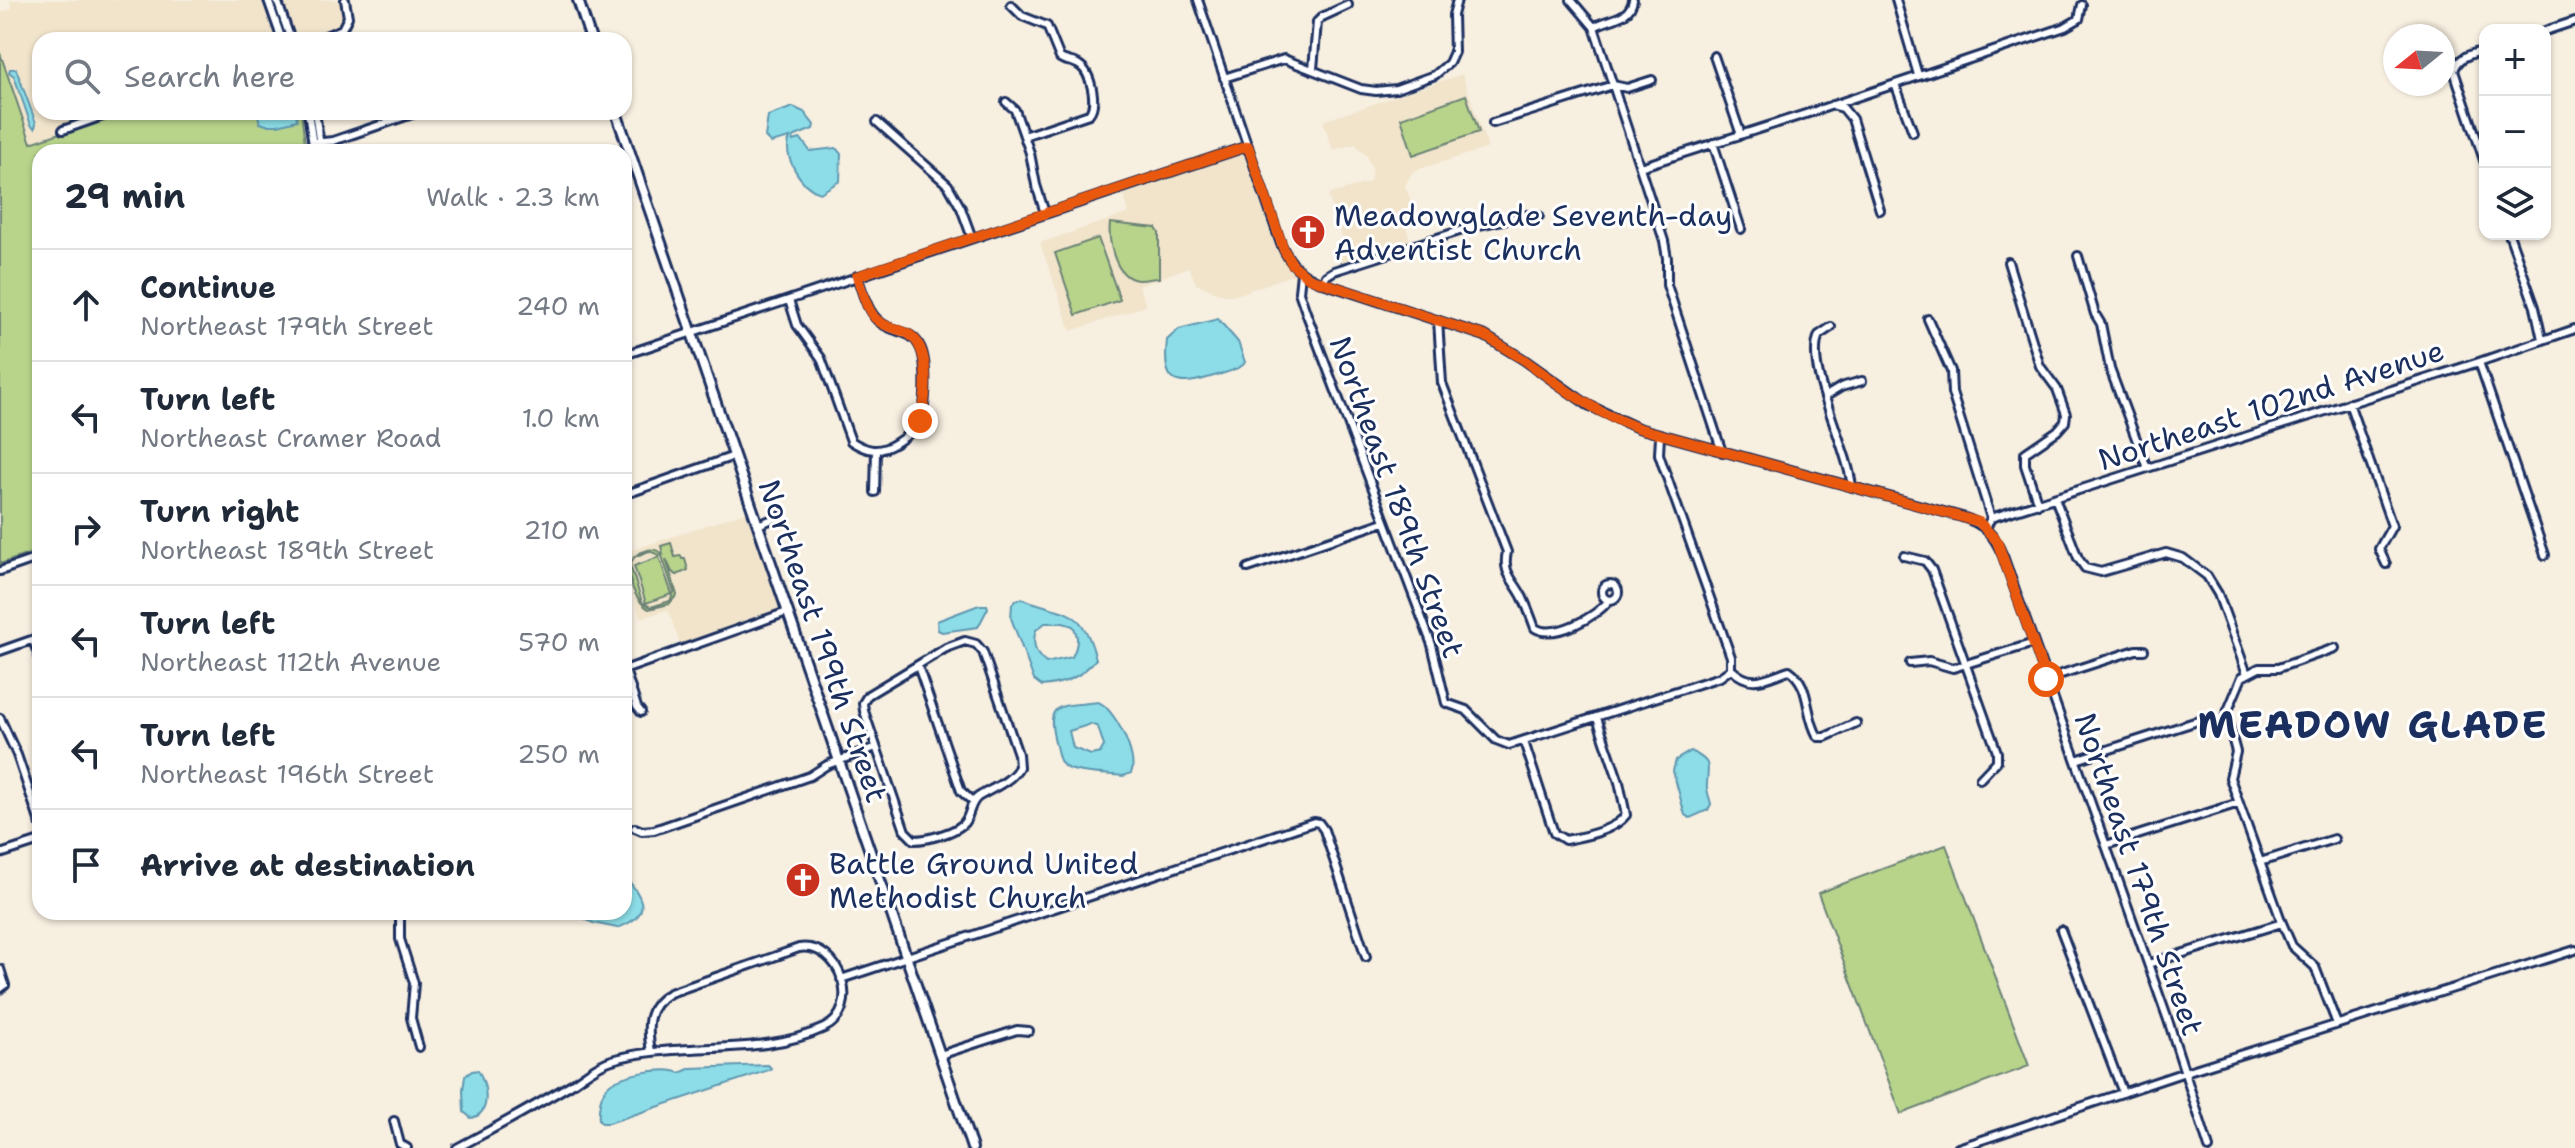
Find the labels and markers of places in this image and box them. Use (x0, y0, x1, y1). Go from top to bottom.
place label: Meadowglade Seventh-day Adventist Church (1334, 195, 1733, 270)
church icon: Meadowglade Seventh-day Adventist Church (1289, 213, 1327, 251)
place label: Battle Ground United Methodist Church (829, 843, 1138, 918)
church icon: Battle Ground United Methodist Church (784, 861, 822, 899)

